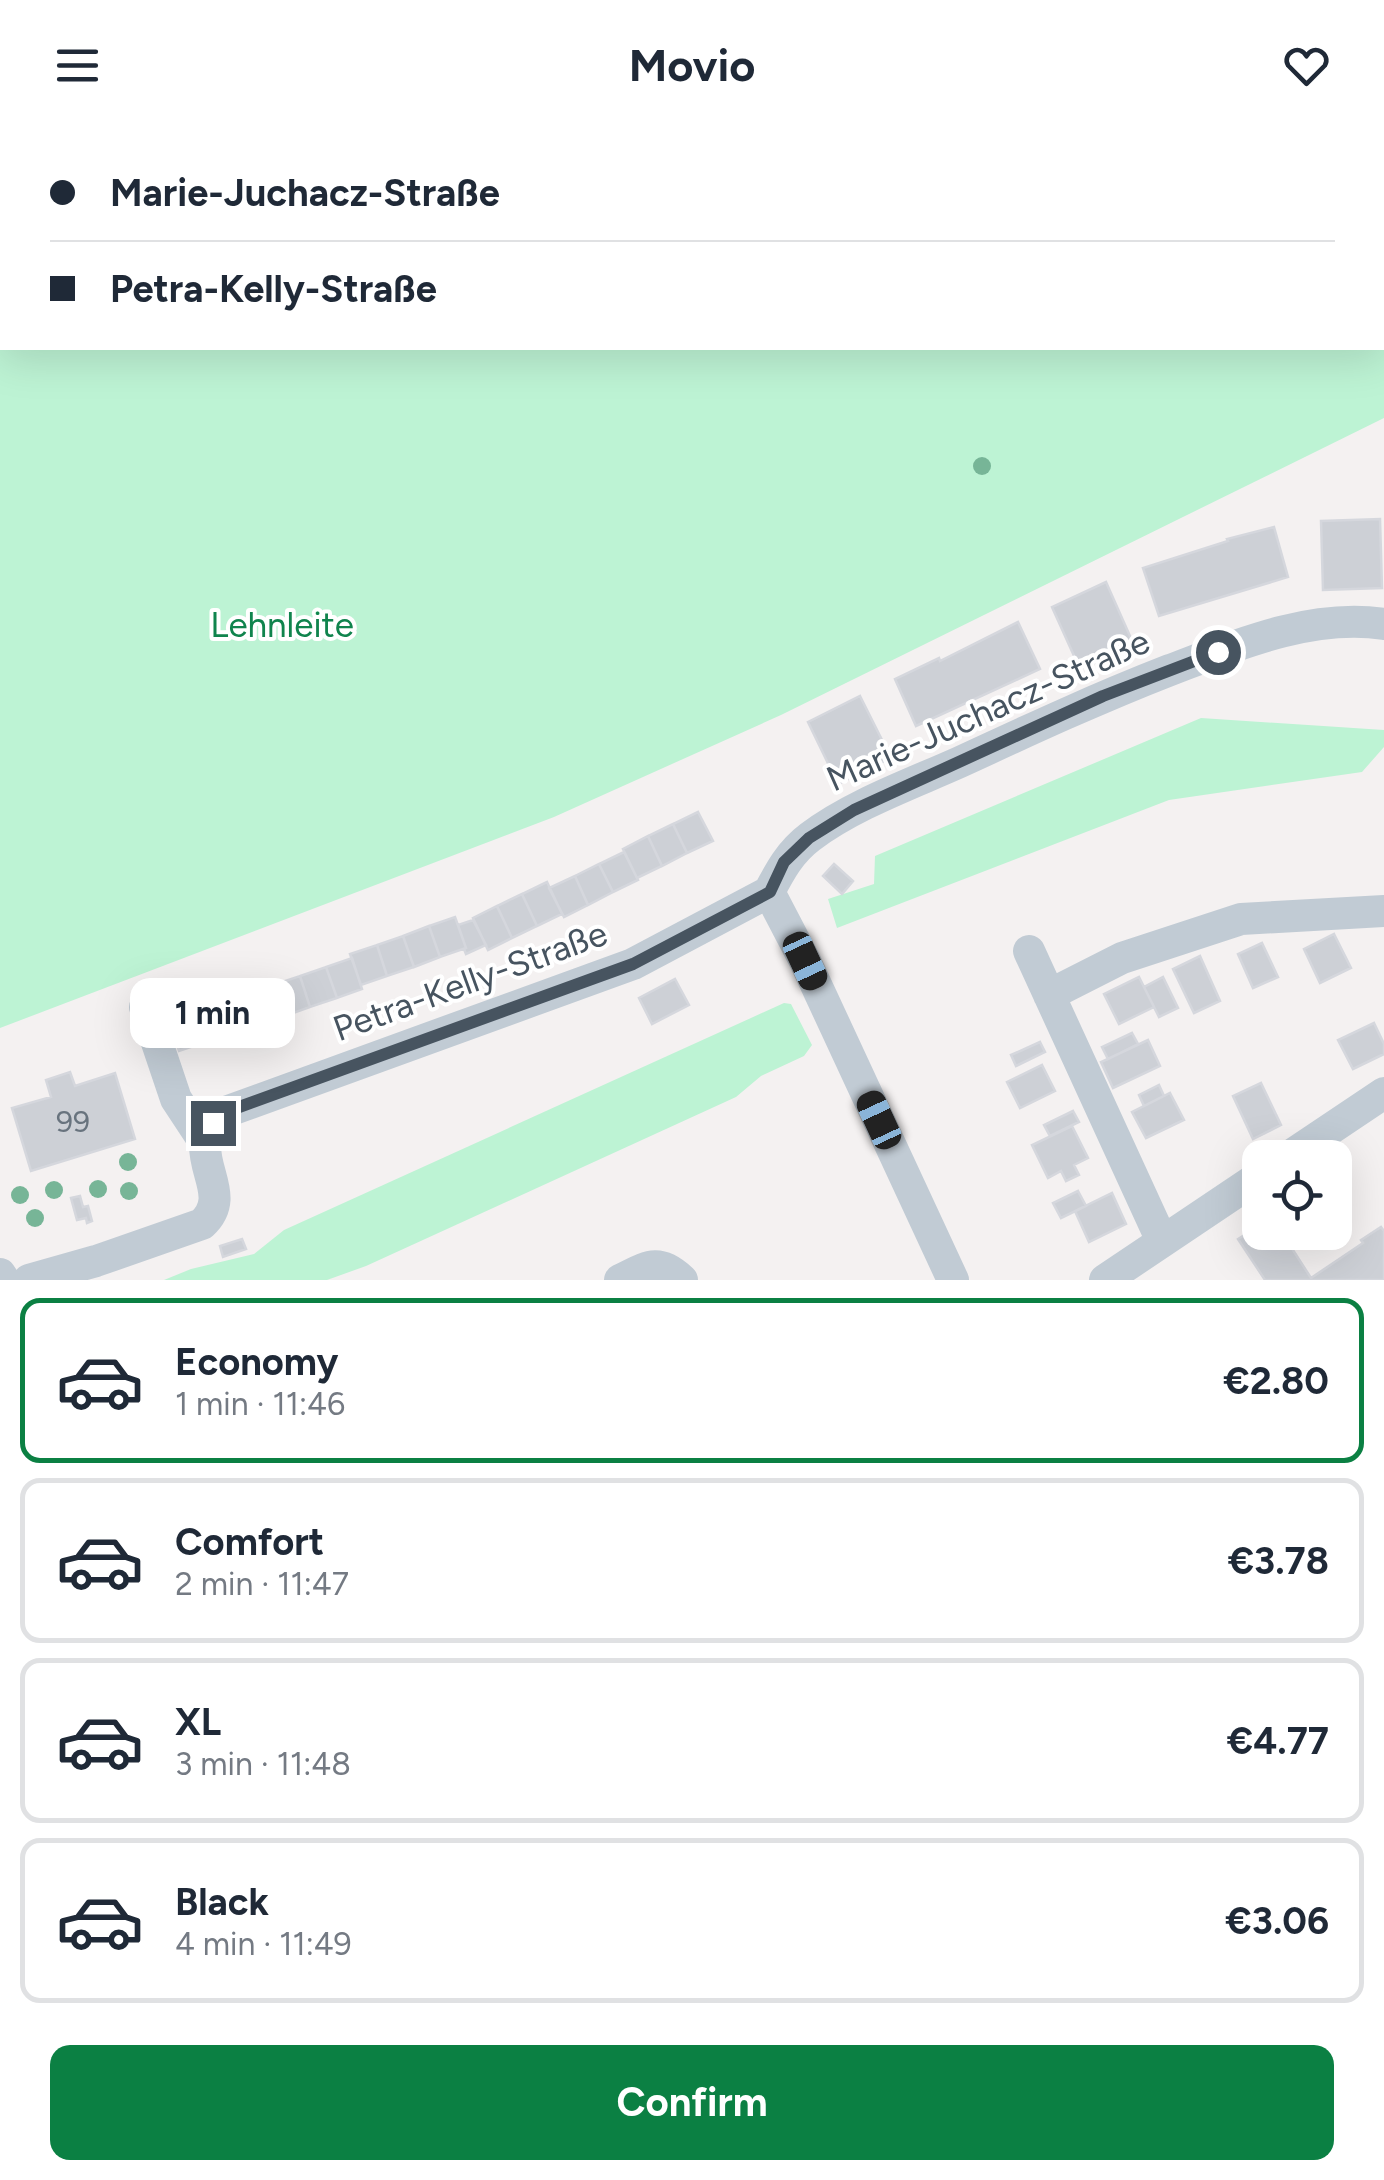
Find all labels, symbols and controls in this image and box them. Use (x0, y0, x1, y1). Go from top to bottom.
icon: menu (50, 38, 105, 93)
text: Movio (629, 38, 755, 92)
icon: heart (1279, 38, 1334, 93)
text: Marie-Juchacz-Straße (110, 170, 500, 216)
text: Petra-Kelly-Straße (110, 266, 437, 312)
park label: Lehnleite (210, 604, 354, 646)
street label: Marie-Juchacz-Straße (820, 620, 1156, 800)
route start (1196, 630, 1241, 675)
street label: Petra-Kelly-Straße (327, 912, 613, 1050)
car (779, 927, 831, 995)
callout: 1 min (130, 978, 296, 1048)
text: 1 min (175, 994, 250, 1032)
car (853, 1086, 905, 1154)
route end (191, 1101, 236, 1146)
house number: 99 (56, 1103, 90, 1140)
map controls (1242, 1140, 1352, 1250)
button: locate (1242, 1140, 1352, 1250)
icon: car (55, 1336, 145, 1426)
text: Economy (175, 1339, 338, 1385)
text: €2.80 (1223, 1358, 1329, 1404)
text: 1 min · 11:46 (175, 1385, 345, 1423)
icon: car (55, 1516, 145, 1606)
text: Comfort (175, 1519, 324, 1565)
text: €3.78 (1228, 1538, 1329, 1584)
text: 2 min · 11:47 (175, 1565, 349, 1603)
icon: car (55, 1696, 145, 1786)
text: XL (175, 1699, 221, 1745)
text: €4.77 (1227, 1718, 1329, 1764)
text: 3 min · 11:48 (175, 1745, 351, 1783)
icon: car (55, 1876, 145, 1966)
text: Black (175, 1879, 269, 1925)
text: €3.06 (1225, 1898, 1329, 1944)
text: 4 min · 11:49 (175, 1925, 352, 1963)
button: Confirm (50, 2045, 1334, 2160)

